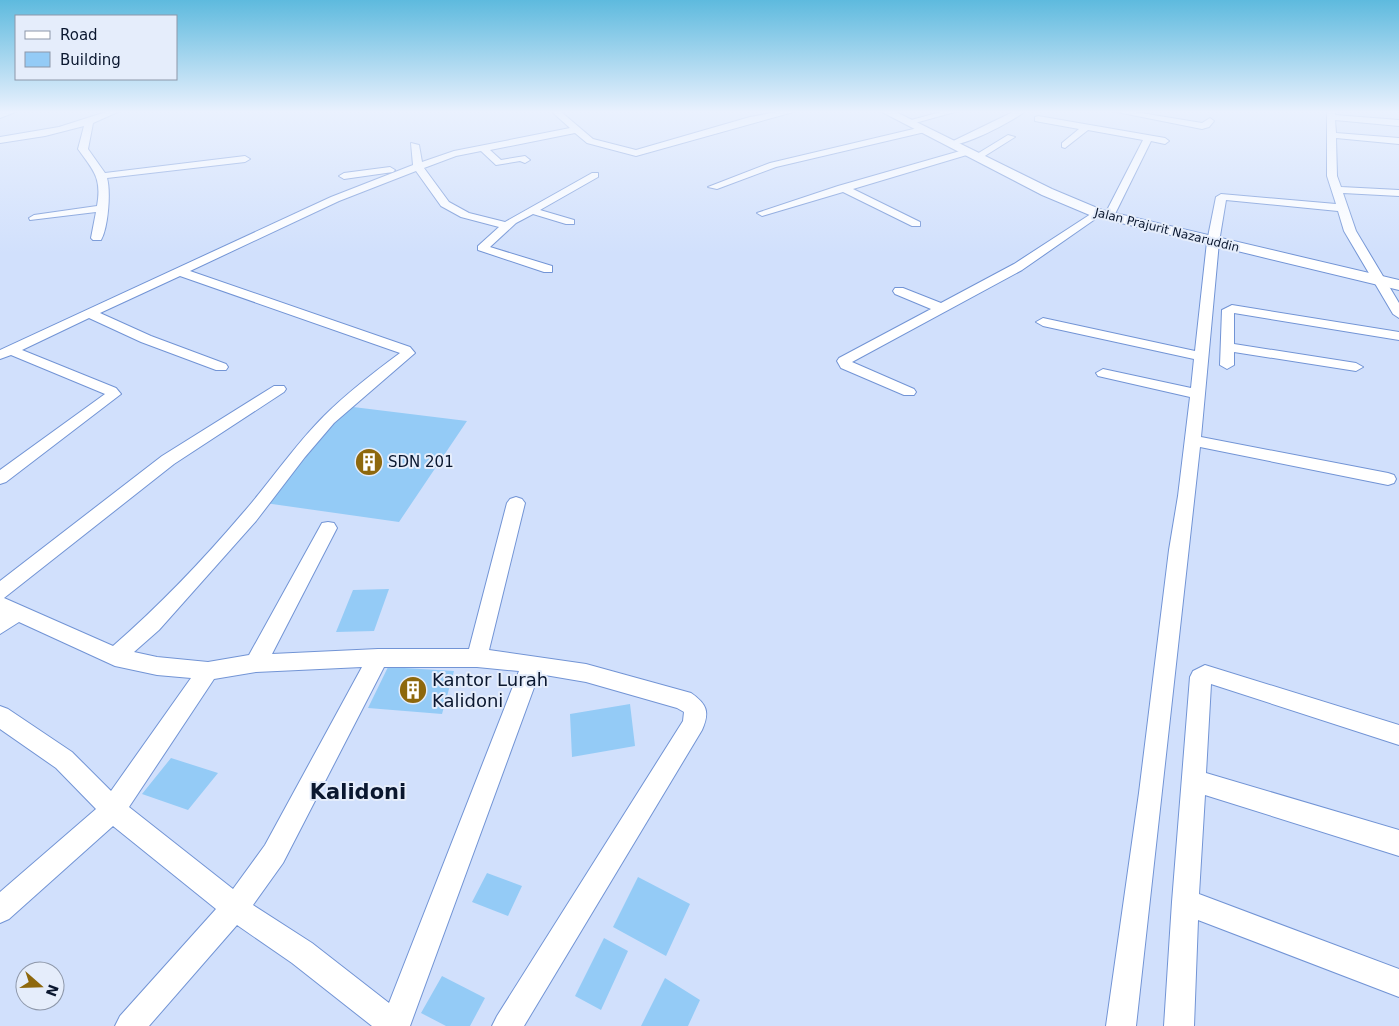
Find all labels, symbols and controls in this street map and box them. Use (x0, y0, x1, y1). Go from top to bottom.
legend (15, 15, 178, 80)
text: Road (60, 26, 98, 44)
text: Building (60, 51, 121, 69)
street label: Jalan Prajurit Nazaruddin (1092, 205, 1241, 255)
building icon: SDN 201 (354, 447, 384, 477)
place label: SDN 201 (388, 453, 454, 471)
place label: Kantor Lurah Kalidoni (432, 669, 548, 711)
building icon: Kantor Lurah Kalidoni (398, 675, 428, 705)
district label: Kalidoni (310, 780, 406, 804)
north arrow (15, 961, 65, 1011)
text: N (43, 982, 62, 999)

